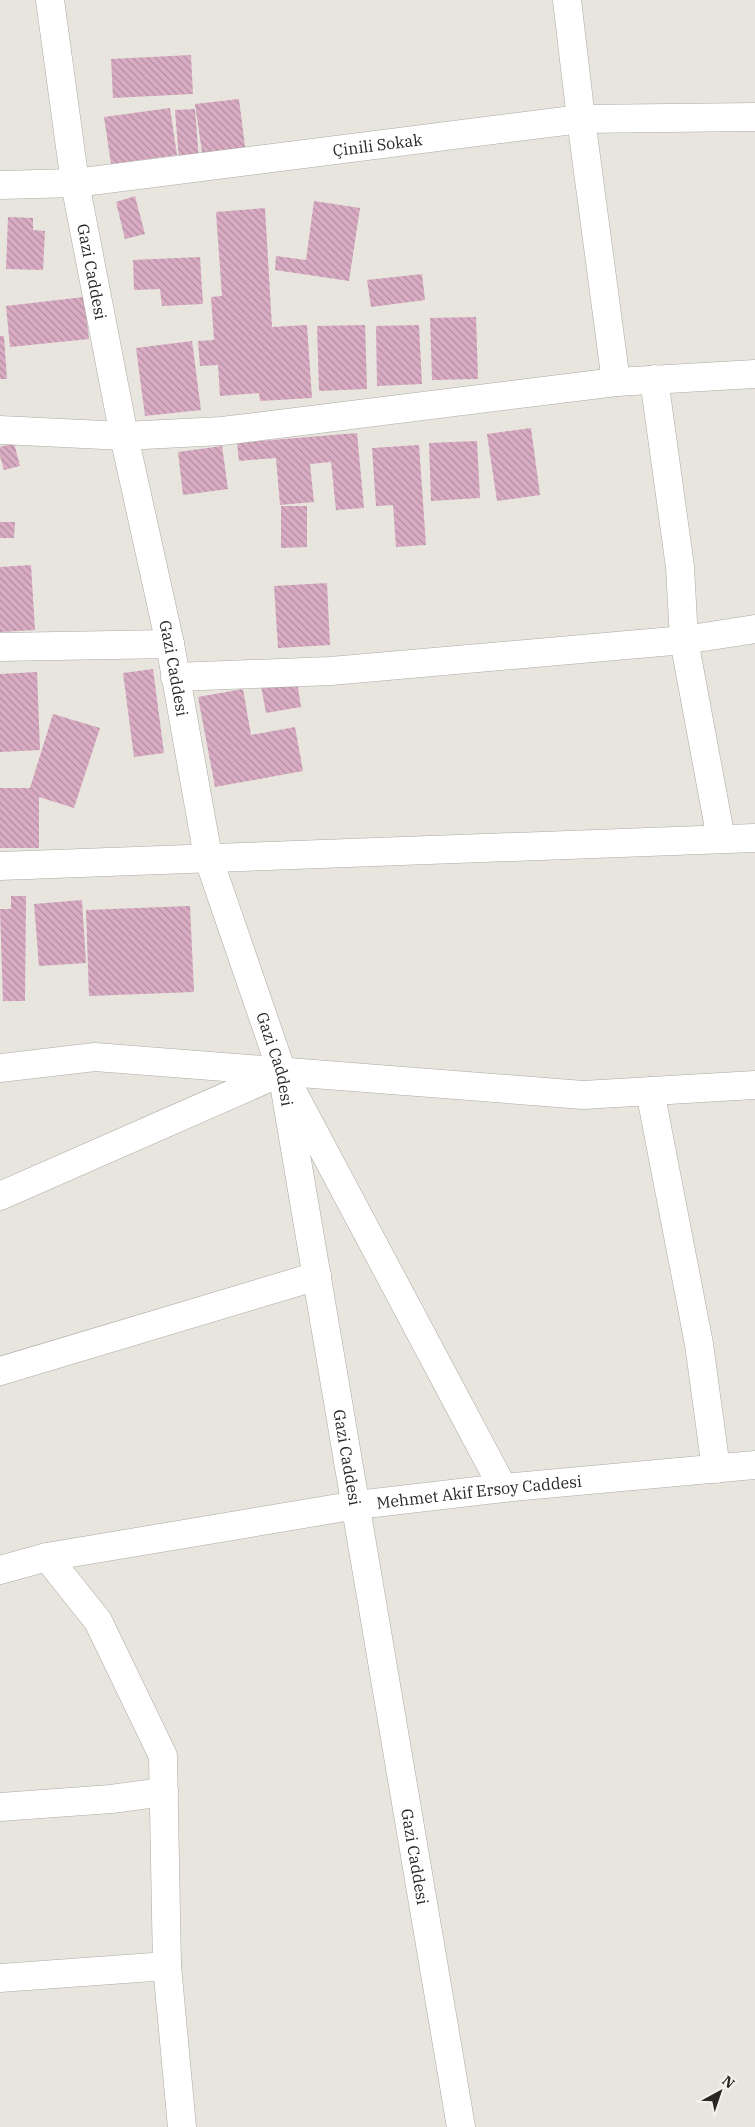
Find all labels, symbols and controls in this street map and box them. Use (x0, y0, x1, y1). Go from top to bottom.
street label: Çinili Sokak (332, 129, 424, 160)
street label: Gazi Caddesi (73, 222, 111, 321)
street label: Gazi Caddesi (155, 618, 193, 718)
street label: Gazi Caddesi (252, 1009, 298, 1108)
street label: Gazi Caddesi (329, 1408, 365, 1507)
street label: Mehmet Akif Ersoy Caddesi (375, 1471, 583, 1513)
street label: Gazi Caddesi (397, 1807, 433, 1906)
north arrow (695, 2067, 745, 2117)
text: N (718, 2072, 738, 2092)

